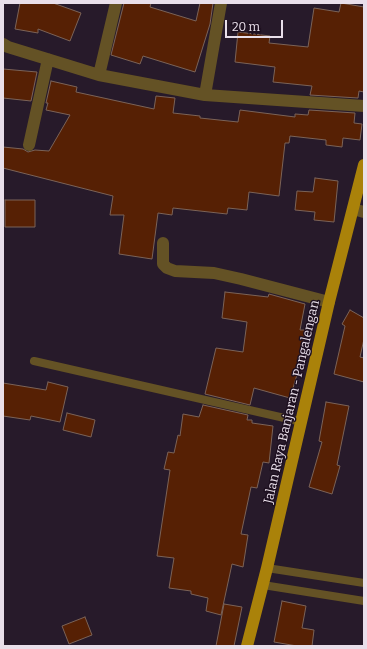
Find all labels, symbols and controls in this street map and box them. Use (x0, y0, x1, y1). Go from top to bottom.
scale bar (227, 12, 285, 38)
text: 20 m (232, 20, 260, 34)
street label: Jalan Raya Banjaran - Pangalengan (261, 299, 323, 505)

